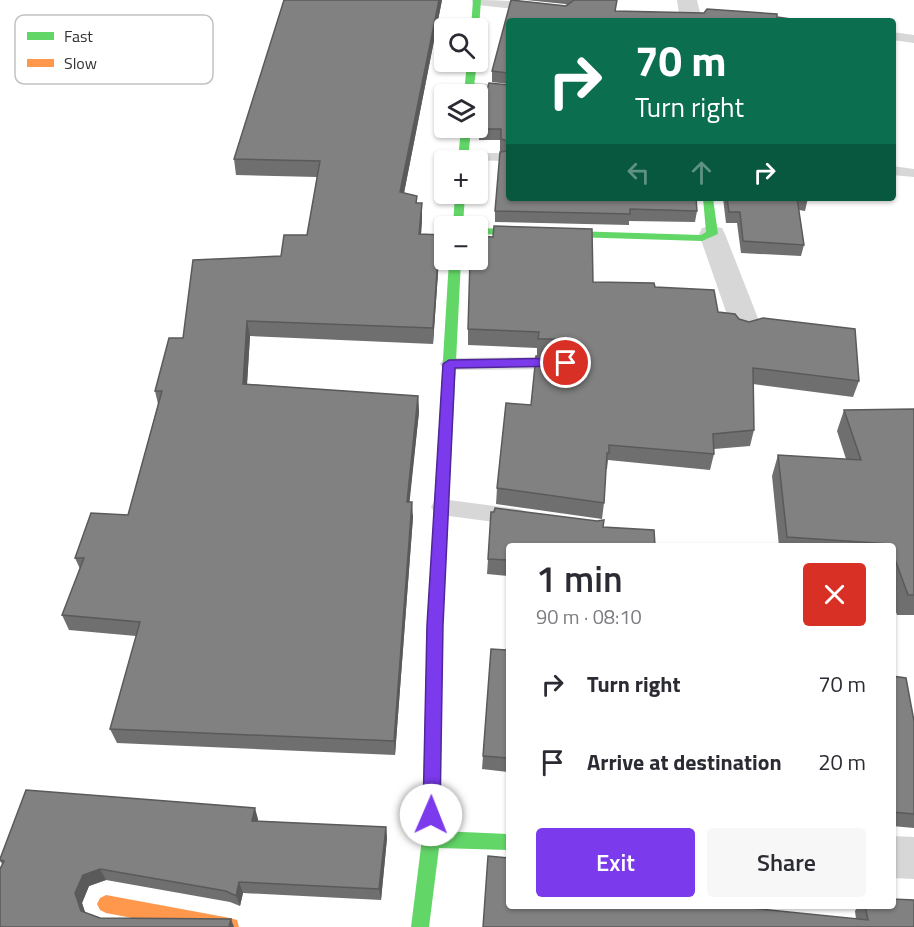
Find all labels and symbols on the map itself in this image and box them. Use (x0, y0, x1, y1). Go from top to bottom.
legend (15, 15, 213, 84)
text: Fast (64, 24, 93, 48)
text: Slow (64, 51, 97, 75)
pin (540, 337, 591, 388)
position arrow (399, 783, 463, 847)

